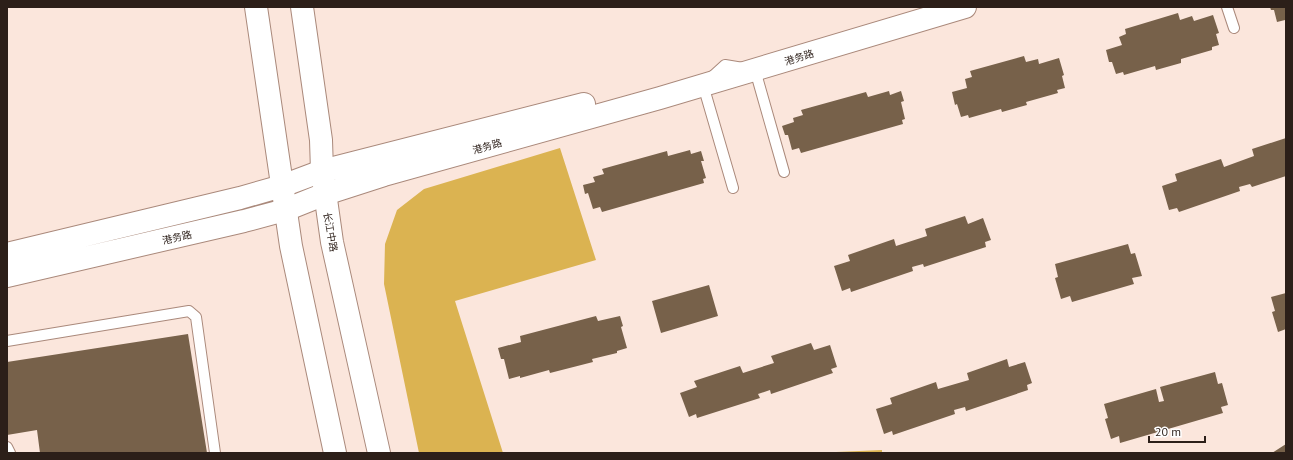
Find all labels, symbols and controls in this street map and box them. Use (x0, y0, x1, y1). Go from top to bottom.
street label: 港务路 (783, 47, 815, 68)
street label: 港务路 (471, 136, 503, 157)
street label: 长江中路 (321, 211, 340, 253)
street label: 港务路 (161, 228, 193, 247)
scale bar (1149, 418, 1205, 444)
text: 20 m (1155, 424, 1181, 439)

